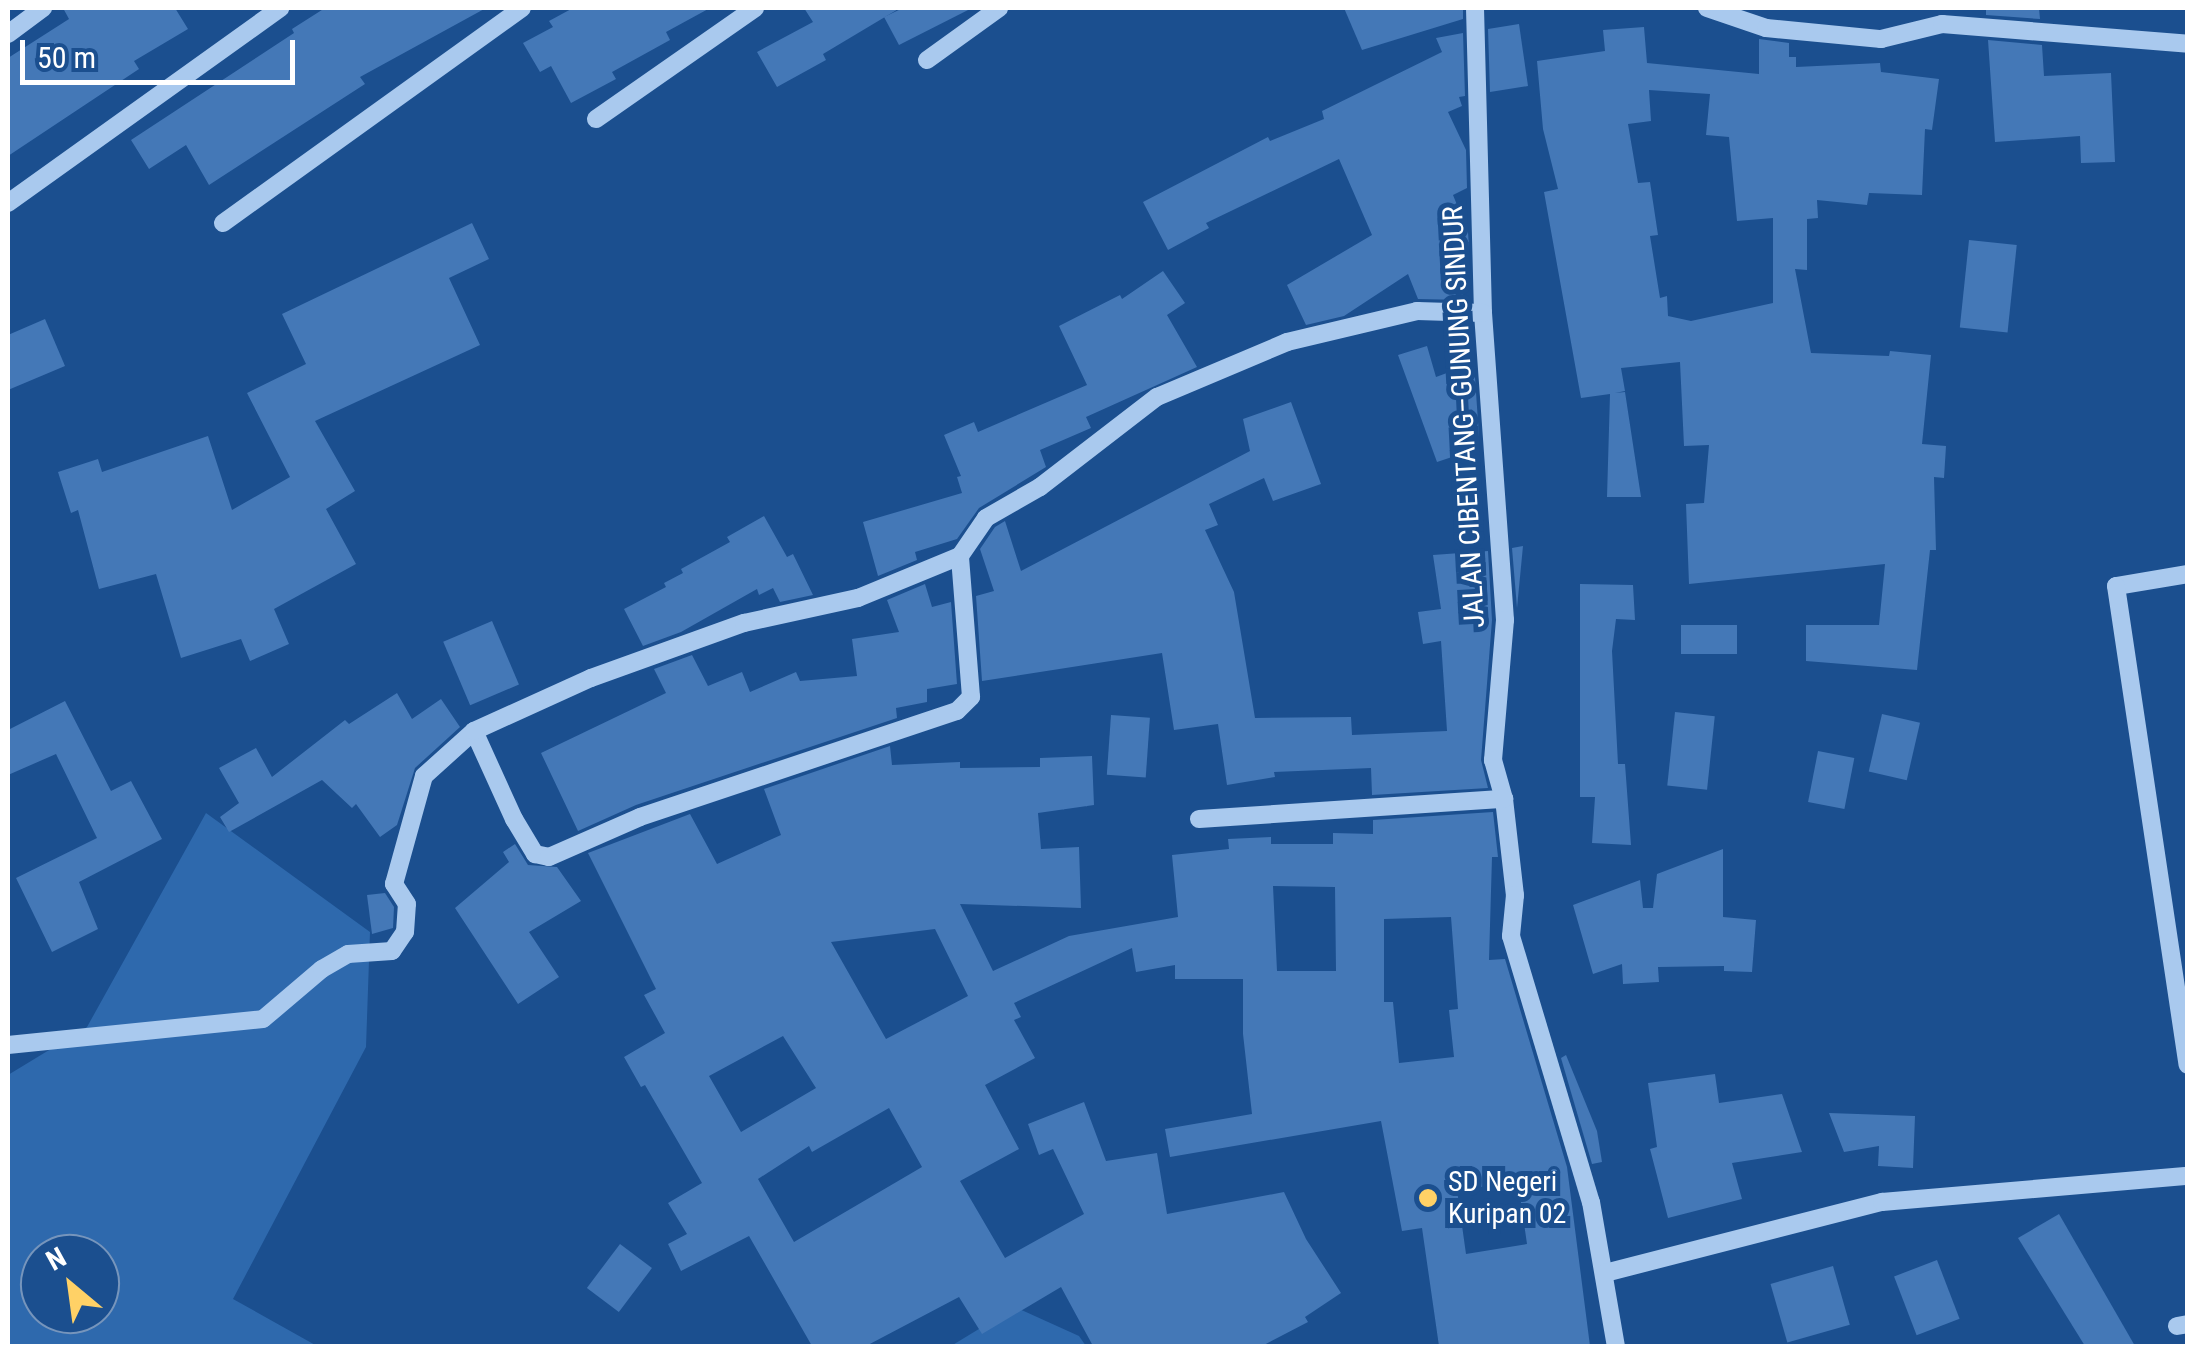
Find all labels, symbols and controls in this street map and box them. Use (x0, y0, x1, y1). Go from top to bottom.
scale bar (25, 20, 300, 82)
text: 50 m (37, 40, 96, 75)
street label: JALAN CIBENTANG–GUNUNG SINDUR (1436, 205, 1492, 629)
place label: SD Negeri Kuripan 02 (1448, 1165, 1566, 1231)
marker: SD Negeri Kuripan 02 (1417, 1187, 1439, 1209)
north arrow (20, 1234, 120, 1334)
text: N (41, 1240, 72, 1278)

